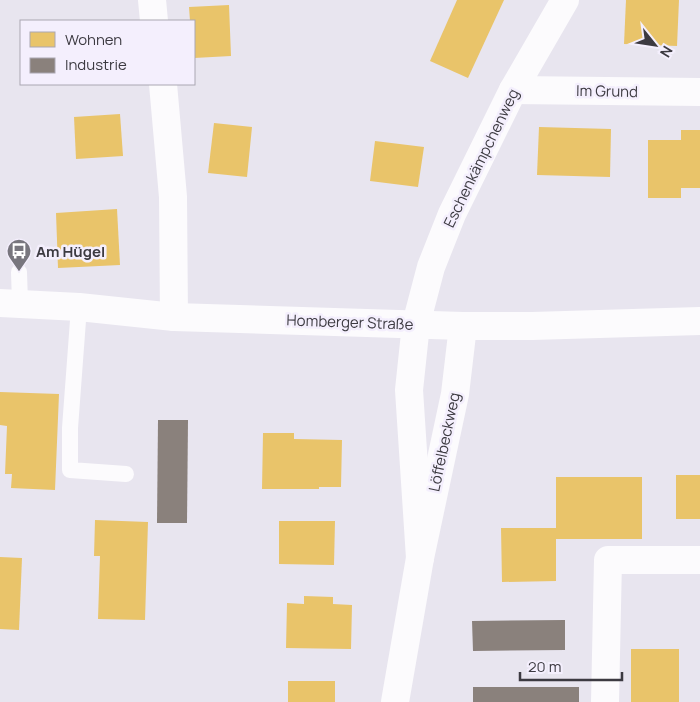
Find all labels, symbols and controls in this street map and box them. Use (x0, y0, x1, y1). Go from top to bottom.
legend (20, 20, 195, 85)
north arrow (630, 20, 680, 70)
text: Wohnen (65, 29, 122, 50)
text: N (656, 43, 677, 61)
text: Industrie (65, 54, 127, 75)
street label: Im Grund (576, 80, 638, 102)
street label: Eschenkämpchenweg (438, 85, 524, 231)
bus stop icon: Am Hügel (6, 238, 32, 272)
place label: Am Hügel (36, 241, 105, 262)
street label: Homberger Straße (286, 309, 414, 335)
street label: Löffelbeckweg (423, 391, 465, 493)
scale bar (520, 650, 622, 682)
text: 20 m (528, 656, 561, 677)

